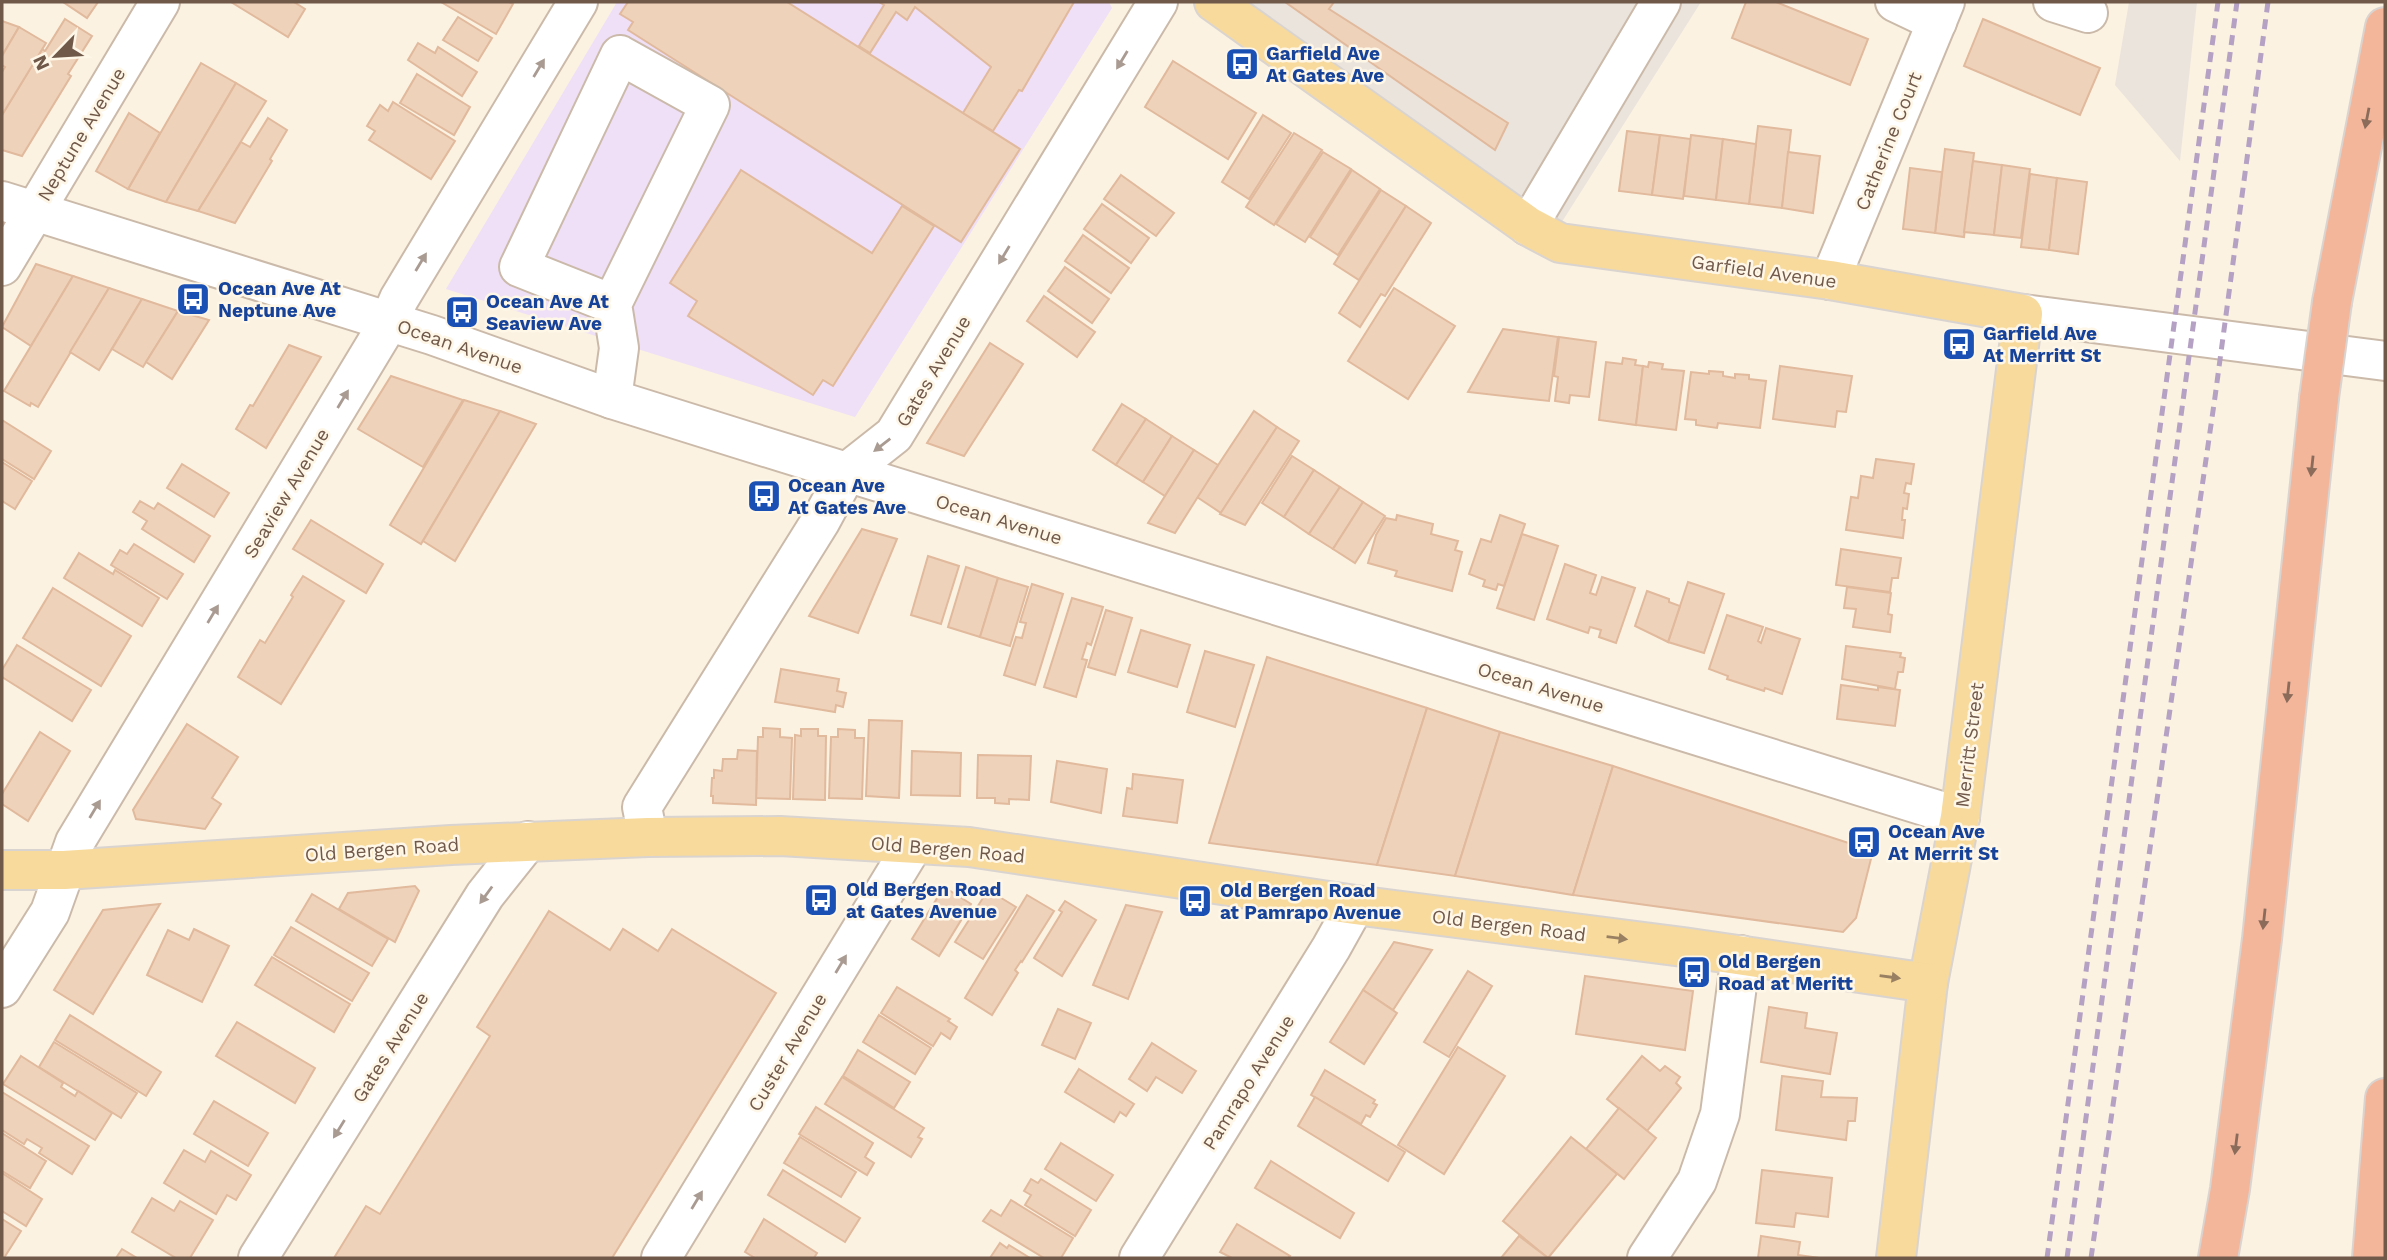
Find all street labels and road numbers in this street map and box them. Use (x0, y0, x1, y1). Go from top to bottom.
street label: Neptune Avenue (32, 63, 130, 205)
street label: Catherine Court (1850, 69, 1927, 214)
street label: Garfield Avenue (1690, 250, 1838, 293)
street label: Gates Avenue (891, 311, 976, 431)
street label: Ocean Avenue (394, 314, 526, 379)
street label: Seaview Avenue (239, 424, 334, 562)
street label: Ocean Avenue (933, 489, 1065, 550)
street label: Ocean Avenue (1475, 657, 1607, 718)
street label: Merritt Street (1950, 681, 1989, 809)
street label: Old Bergen Road (870, 831, 1026, 868)
street label: Old Bergen Road (304, 833, 460, 866)
street label: Old Bergen Road (1431, 905, 1587, 946)
street label: Gates Avenue (347, 988, 434, 1107)
street label: Custer Avenue (743, 989, 832, 1116)
street label: Pamrapo Avenue (1198, 1010, 1299, 1154)

